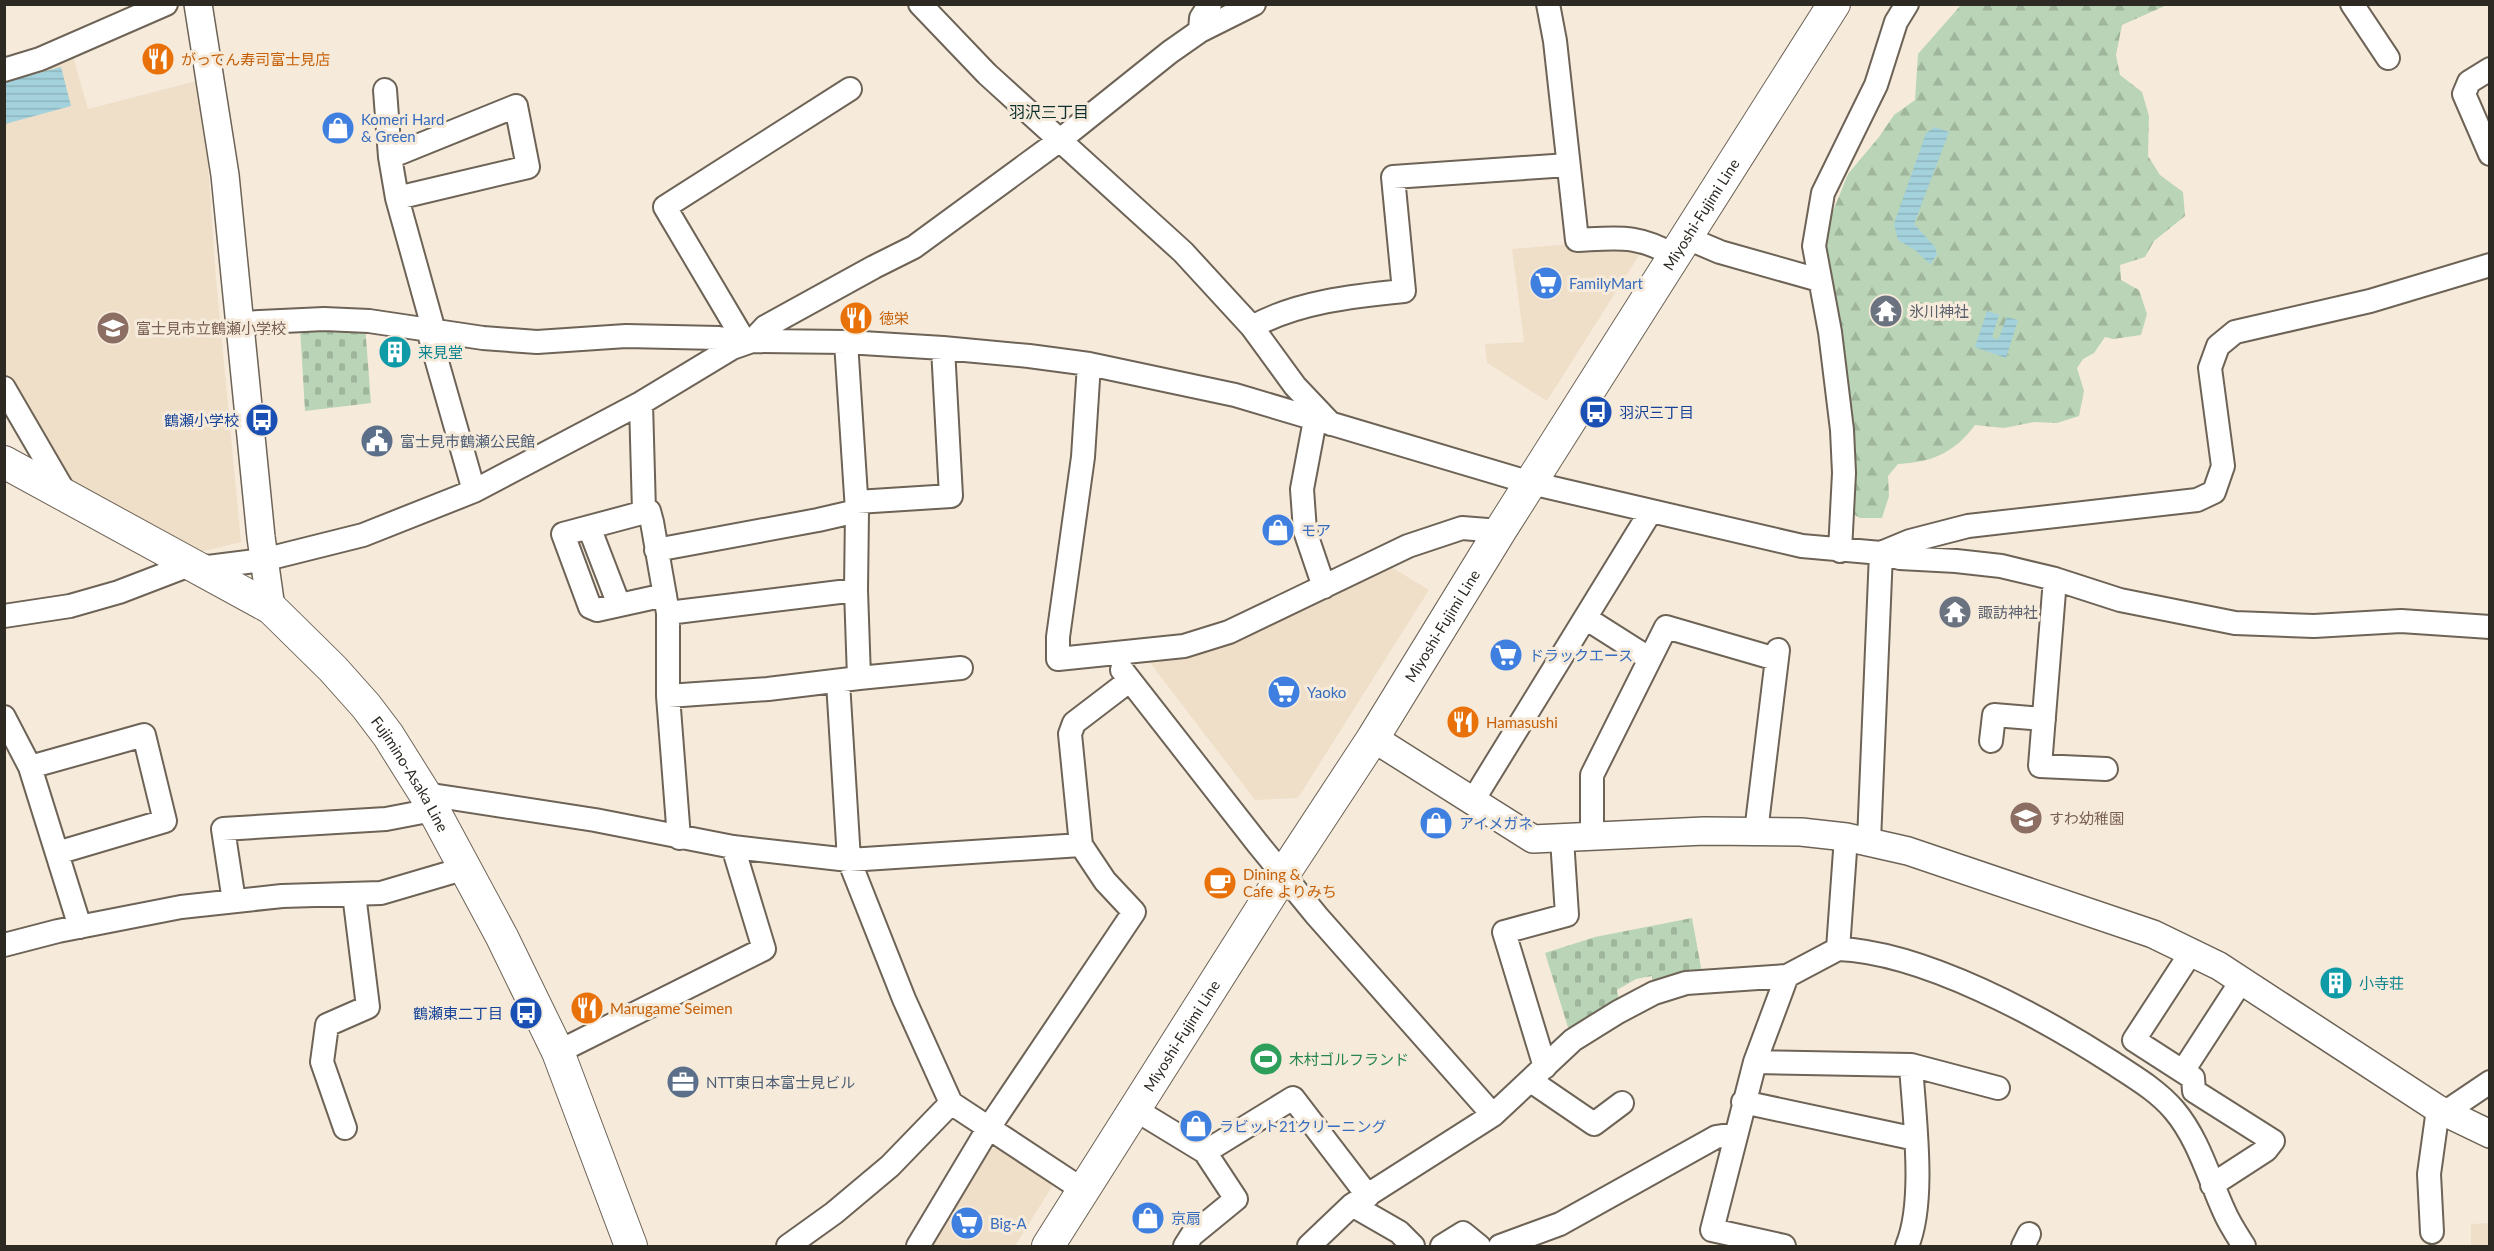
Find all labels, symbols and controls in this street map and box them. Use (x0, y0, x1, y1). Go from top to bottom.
restaurant icon: がってん寿司富士見店 (140, 41, 176, 77)
place label: がってん寿司富士見店 (181, 50, 330, 68)
district label: 羽沢三丁目 (1009, 102, 1089, 121)
shop icon: Komeri Hard & Green (320, 110, 356, 146)
place label: Komeri Hard & Green (361, 110, 444, 145)
street label: Miyoshi-Fujimi Line (1659, 155, 1743, 273)
supermarket icon: FamilyMart (1528, 265, 1564, 301)
place label: FamilyMart (1569, 274, 1644, 292)
temple icon: 氷川神社 (1868, 293, 1904, 329)
restaurant icon: 徳栄 (838, 300, 874, 336)
place label: 氷川神社 (1909, 302, 1969, 320)
place label: 徳栄 (879, 309, 909, 327)
school or university icon: 富士見市立鶴瀬小学校 (95, 310, 131, 346)
place label: 富士見市立鶴瀬小学校 (136, 319, 286, 337)
building icon: 来見堂 (377, 334, 413, 370)
place label: 来見堂 (418, 343, 463, 361)
bus stop icon: 羽沢三丁目 (1578, 394, 1614, 430)
bus stop icon: 鶴瀬小学校 (244, 402, 280, 438)
place label: 羽沢三丁目 (1619, 403, 1694, 421)
place label: 鶴瀬小学校 (164, 411, 239, 429)
public building icon: 富士見市鶴瀬公民館 (359, 423, 395, 459)
place label: 富士見市鶴瀬公民館 (400, 432, 535, 450)
shop icon: モア (1260, 512, 1296, 548)
place label: モア (1301, 521, 1331, 539)
street label: Miyoshi-Fujimi Line (1401, 566, 1483, 685)
temple icon: 諏訪神社 (1937, 594, 1973, 630)
place label: 諏訪神社 (1978, 603, 2038, 621)
supermarket icon: ドラックエース (1488, 637, 1524, 673)
place label: ドラックエース (1529, 646, 1633, 664)
supermarket icon: Yaoko (1266, 674, 1302, 710)
place label: Yaoko (1307, 683, 1346, 701)
restaurant icon: Hamasushi (1445, 704, 1481, 740)
street label: Fujimino-Asaka Line (368, 712, 453, 835)
place label: Hamasushi (1486, 713, 1558, 731)
school or university icon: すわ幼稚園 (2008, 800, 2044, 836)
shop icon: アイメガネ (1418, 805, 1454, 841)
place label: すわ幼稚園 (2049, 809, 2124, 827)
place label: アイメガネ (1459, 814, 1533, 832)
cafe icon: Dining & Cafe よりみち (1202, 865, 1238, 901)
place label: Dining & Cafe よりみち (1243, 865, 1337, 900)
building icon: 小寺荘 (2318, 965, 2354, 1001)
place label: 小寺荘 (2359, 974, 2404, 992)
street label: Miyoshi-Fujimi Line (1139, 977, 1223, 1095)
restaurant icon: Marugame Seimen (569, 990, 605, 1026)
bus stop icon: 鶴瀬東二丁目 (508, 995, 544, 1031)
place label: Marugame Seimen (610, 999, 733, 1017)
place label: 鶴瀬東二丁目 (413, 1004, 503, 1022)
sports icon: 木村ゴルフランド (1248, 1041, 1284, 1077)
place label: 木村ゴルフランド (1289, 1050, 1409, 1068)
office icon: NTT東日本富士見ビル (665, 1064, 701, 1100)
place label: NTT東日本富士見ビル (706, 1073, 855, 1091)
shop icon: ラビット21クリーニング (1178, 1108, 1214, 1144)
place label: ラビット21クリーニング (1219, 1117, 1386, 1135)
shop icon: 京扇 (1130, 1200, 1166, 1236)
supermarket icon: Big-A (949, 1205, 985, 1241)
place label: 京扇 (1171, 1209, 1201, 1227)
place label: Big-A (990, 1214, 1028, 1232)

